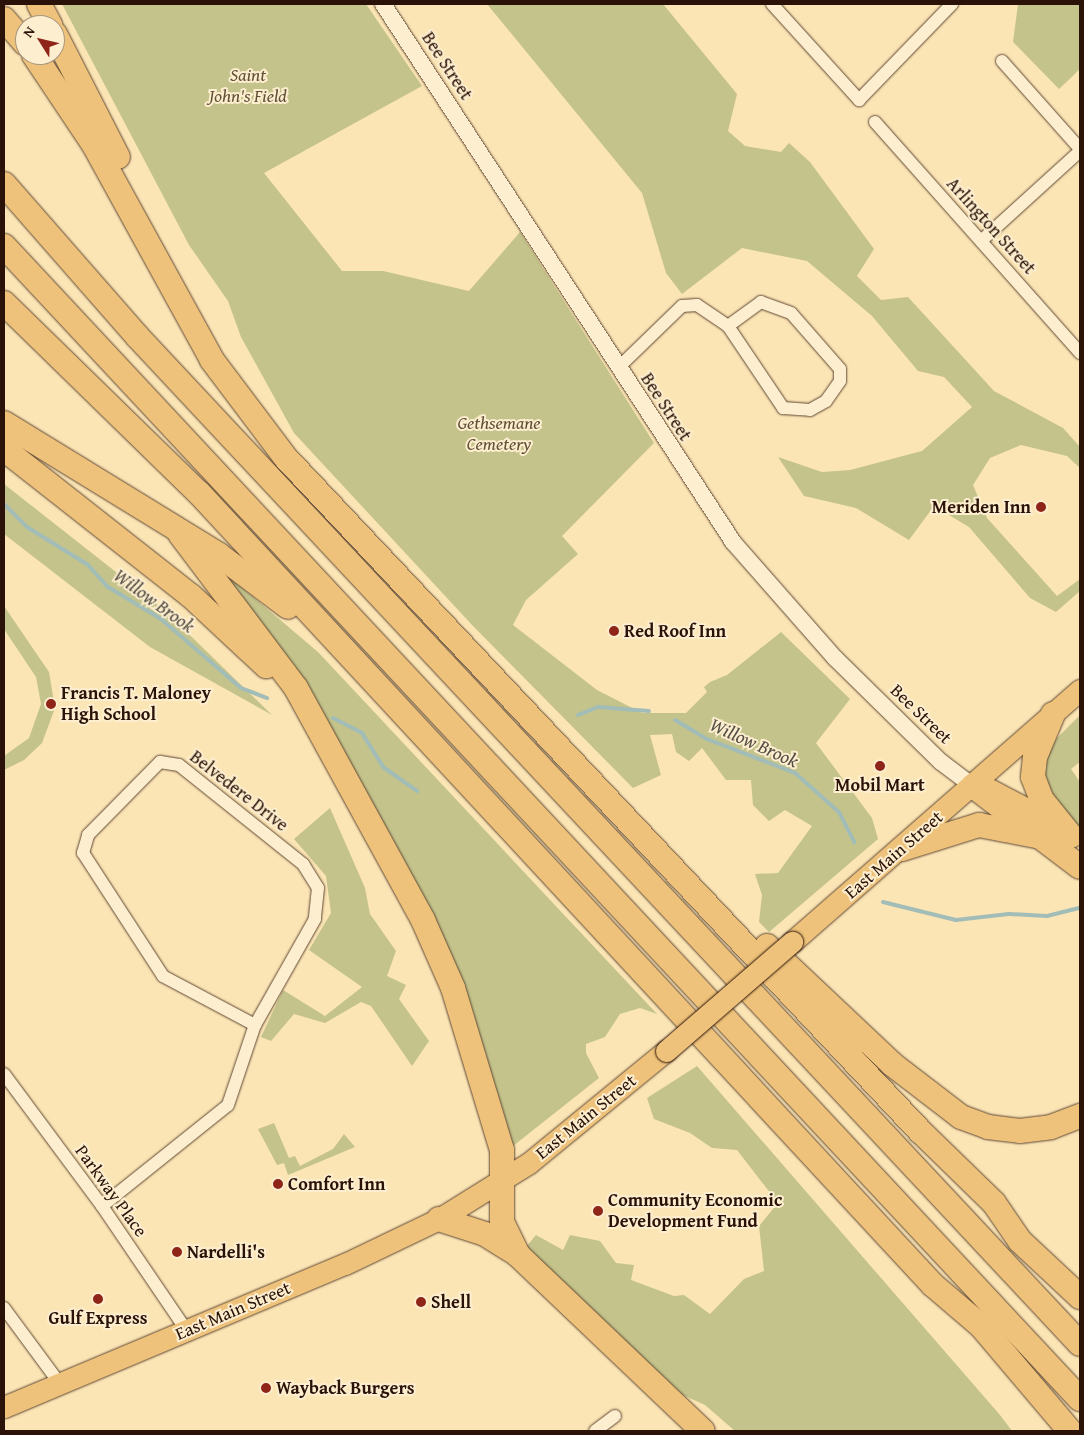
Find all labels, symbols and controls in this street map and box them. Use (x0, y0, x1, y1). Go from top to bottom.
north arrow (15, 15, 65, 65)
text: N (18, 22, 40, 41)
street label: Bee Street (417, 28, 477, 104)
park label: Saint John's Field (209, 65, 287, 108)
street label: Arlington Street (942, 173, 1040, 279)
street label: Bee Street (636, 369, 696, 445)
park label: Gethsemane Cemetery (457, 413, 541, 456)
place label: Meriden Inn (932, 496, 1031, 518)
marker: Meriden Inn (1035, 501, 1047, 513)
water label: Willow Brook (109, 564, 199, 638)
place label: Red Roof Inn (624, 620, 726, 642)
marker: Red Roof Inn (608, 625, 620, 637)
street label: Bee Street (886, 680, 956, 748)
place label: Francis T. Maloney High School (61, 683, 211, 726)
marker: Francis T. Maloney High School (45, 698, 57, 710)
water label: Willow Brook (706, 713, 802, 773)
street label: Belvedere Drive (186, 746, 292, 836)
marker: Mobil Mart (874, 760, 886, 772)
place label: Mobil Mart (835, 774, 925, 796)
street label: East Main Street (840, 807, 948, 903)
street label: East Main Street (531, 1070, 641, 1164)
street label: Parkway Place (70, 1141, 152, 1241)
place label: Comfort Inn (288, 1173, 385, 1195)
marker: Comfort Inn (272, 1178, 284, 1190)
place label: Community Economic Development Fund (608, 1190, 782, 1232)
marker: Community Economic Development Fund (592, 1205, 604, 1217)
place label: Nardelli's (187, 1241, 265, 1263)
marker: Nardelli's (171, 1246, 183, 1258)
street label: East Main Street (172, 1277, 294, 1345)
place label: Shell (431, 1291, 471, 1313)
marker: Gulf Express (92, 1293, 104, 1305)
marker: Shell (415, 1296, 427, 1308)
place label: Gulf Express (49, 1307, 147, 1329)
place label: Wayback Burgers (276, 1377, 414, 1399)
marker: Wayback Burgers (260, 1382, 272, 1394)

